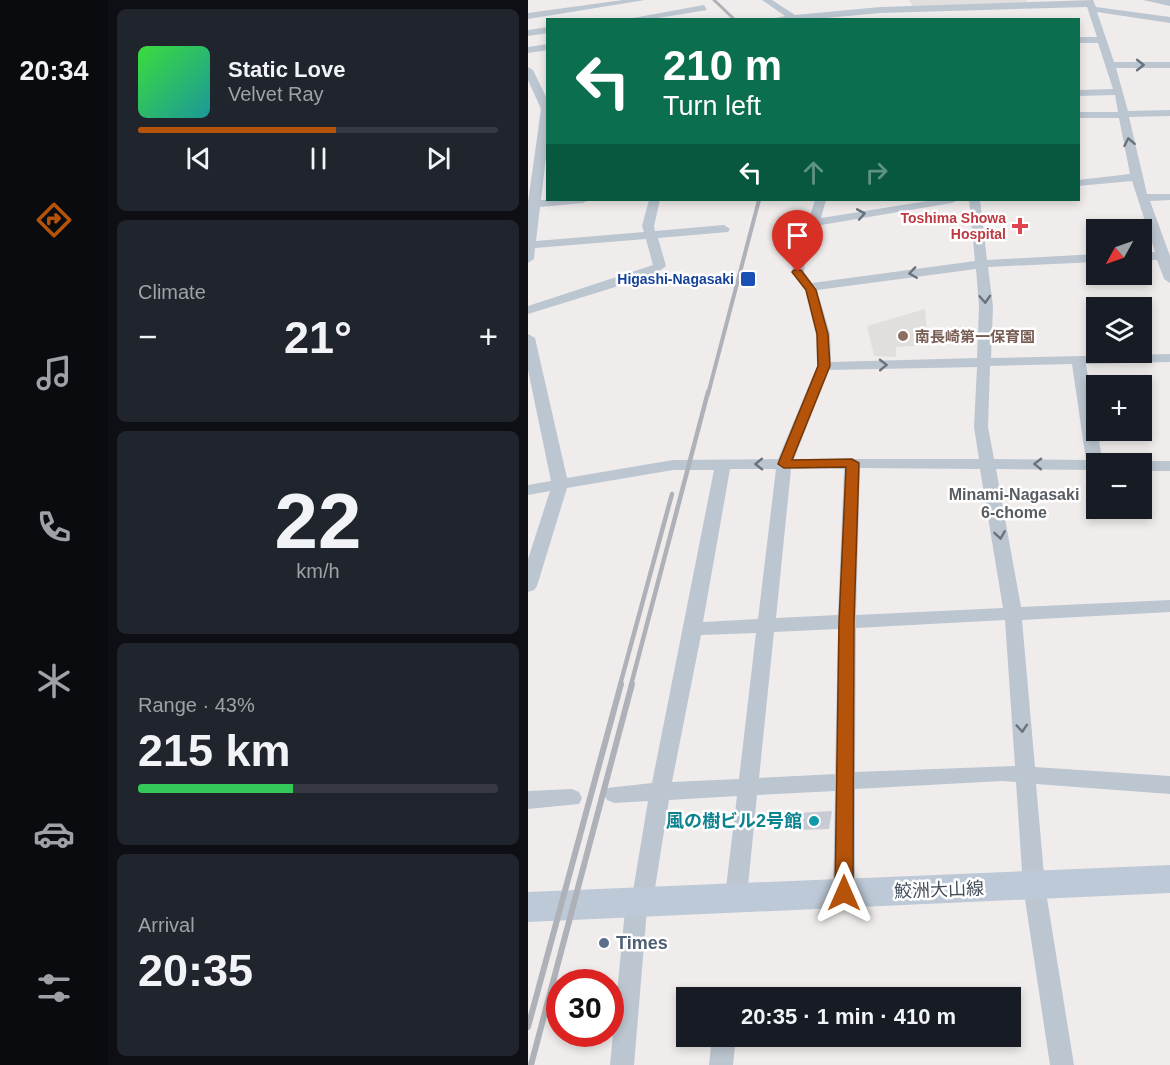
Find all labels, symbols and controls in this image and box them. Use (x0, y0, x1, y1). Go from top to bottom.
icon: left (564, 42, 642, 120)
text: 210 m (663, 42, 782, 89)
text: 20:34 (19, 56, 89, 86)
text: Static Love (228, 57, 345, 82)
one-way arrow (1135, 59, 1144, 71)
text: Velvet Ray (228, 83, 324, 105)
text: Turn left (663, 91, 761, 121)
one-way arrow (1123, 138, 1136, 148)
icon: previous (182, 142, 215, 175)
icon: pause (302, 142, 335, 175)
icon: next (422, 142, 455, 175)
icon: left (734, 156, 767, 189)
icon: ahead (797, 156, 830, 189)
icon: right (860, 156, 893, 189)
icon: directions (33, 199, 75, 241)
one-way arrow (856, 208, 866, 221)
pin (772, 210, 823, 272)
place label: Toshima Showa Hospital (900, 210, 1006, 242)
marker: Toshima Showa Hospital (1011, 217, 1029, 235)
icon: arrive (781, 219, 814, 252)
north arrow (1086, 219, 1152, 285)
map controls (1086, 219, 1152, 519)
one-way arrow (908, 267, 917, 279)
marker: Higashi-Nagasaki (739, 270, 757, 288)
place label: Higashi-Nagasaki (617, 271, 734, 287)
text: Climate (138, 281, 206, 303)
one-way arrow (978, 295, 991, 304)
button: layers (1086, 297, 1152, 363)
text: 21° (284, 312, 352, 363)
text: − (138, 318, 157, 355)
text: + (479, 318, 498, 355)
place label: 南長崎第一保育園 (915, 328, 1035, 345)
marker: 南長崎第一保育園 (896, 329, 910, 343)
icon: music (33, 352, 75, 394)
one-way arrow (878, 359, 887, 371)
button: + (1086, 375, 1152, 441)
button: − (1086, 453, 1152, 519)
one-way arrow (755, 458, 764, 470)
one-way arrow (1034, 458, 1043, 470)
text: 22 (275, 477, 361, 565)
district label: Minami-Nagasaki 6-chome (949, 486, 1079, 521)
icon: phone (33, 506, 75, 548)
one-way arrow (993, 530, 1005, 539)
text: km/h (296, 560, 340, 582)
icon: climate (33, 660, 75, 702)
text: Range · 43% (138, 694, 255, 716)
one-way arrow (1015, 724, 1028, 733)
text: 215 km (138, 725, 291, 776)
place label: 風の樹ビル2号館 (666, 811, 802, 831)
icon: car (33, 813, 75, 855)
marker: 風の樹ビル2号館 (807, 814, 821, 828)
position arrow (812, 861, 876, 925)
street label: 鮫洲大山線 (894, 878, 984, 902)
text: Arrival (138, 914, 195, 936)
place label: Times (616, 933, 668, 953)
marker: Times (597, 936, 611, 950)
text: 20:35 (138, 945, 253, 996)
icon: filters (33, 967, 75, 1009)
speed limit sign: 30 (546, 969, 624, 1047)
text: 20:35 · 1 min · 410 m (741, 1004, 956, 1029)

